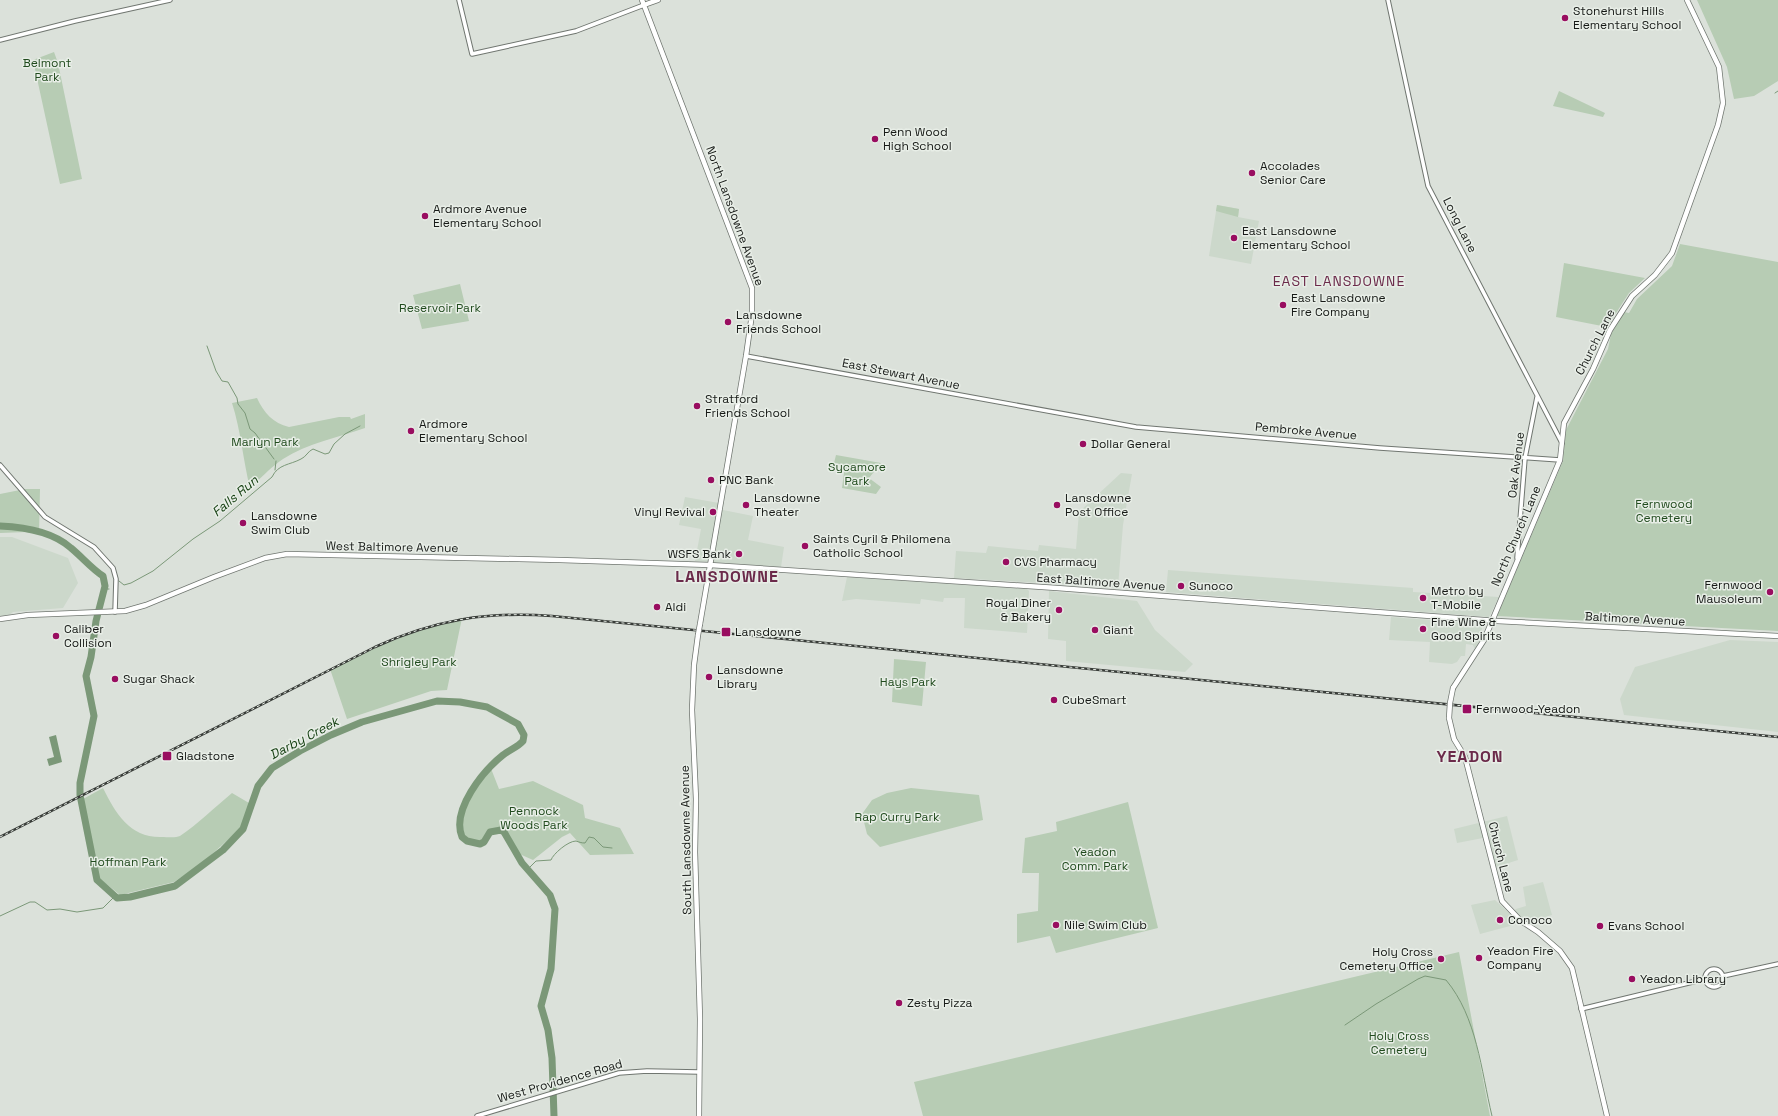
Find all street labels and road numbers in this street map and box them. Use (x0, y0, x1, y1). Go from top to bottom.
street label: North Lansdowne Avenue (702, 144, 768, 288)
street label: Long Lane (1439, 195, 1481, 255)
street label: Church Lane (1571, 306, 1619, 378)
street label: East Stewart Avenue (841, 355, 961, 393)
street label: Pembroke Avenue (1254, 419, 1358, 443)
street label: Oak Avenue (1504, 431, 1528, 499)
street label: North Church Lane (1488, 483, 1544, 589)
street label: West Baltimore Avenue (325, 538, 459, 556)
street label: East Baltimore Avenue (1036, 570, 1166, 594)
street label: Baltimore Avenue (1584, 608, 1686, 630)
street label: South Lansdowne Avenue (677, 765, 695, 915)
street label: Church Lane (1485, 820, 1517, 894)
street label: West Providence Road (496, 1055, 624, 1107)

